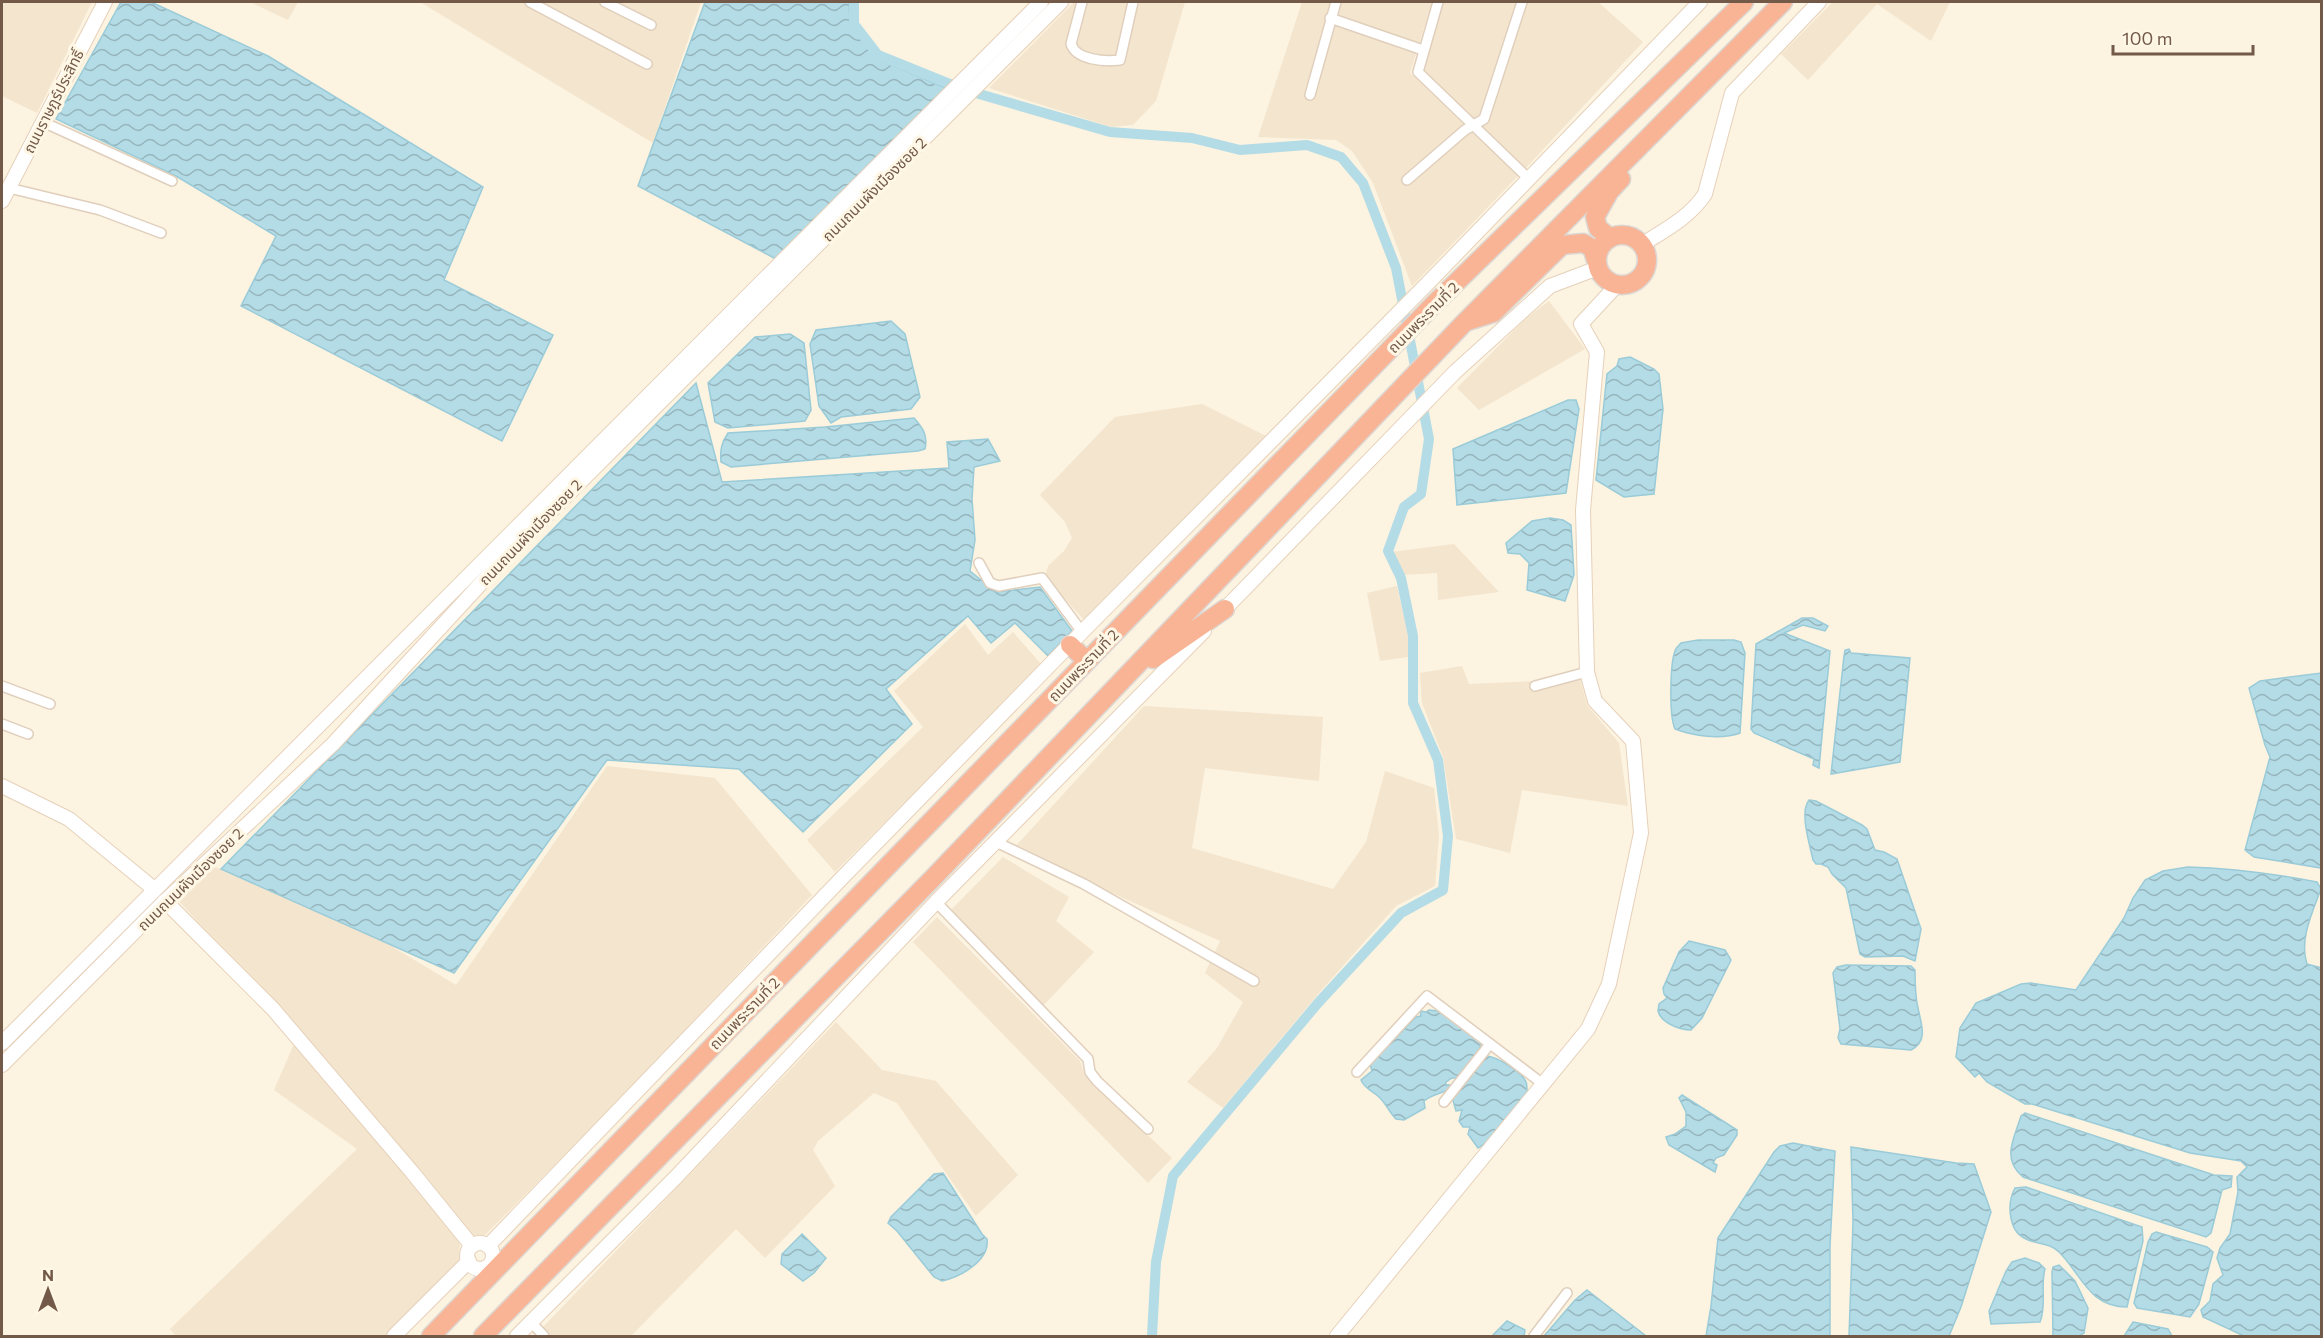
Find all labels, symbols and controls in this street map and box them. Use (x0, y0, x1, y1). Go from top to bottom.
scale bar (2113, 18, 2252, 56)
text: 100 m (2122, 27, 2172, 49)
street label: ถนนราษฎร์ประสิทธิ์ (19, 46, 87, 156)
street label: ถนนถนนผังเมืองซอย 2 (818, 133, 930, 245)
street label: ถนนพระรามที่ 2 (1383, 277, 1462, 356)
street label: ถนนถนนผังเมืองซอย 2 (475, 475, 585, 589)
street label: ถนนพระรามที่ 2 (1043, 625, 1122, 705)
street label: ถนนถนนผังเมืองซอย 2 (133, 824, 247, 934)
street label: ถนนพระรามที่ 2 (704, 973, 783, 1053)
north arrow (18, 1260, 78, 1320)
text: N (42, 1265, 54, 1284)

